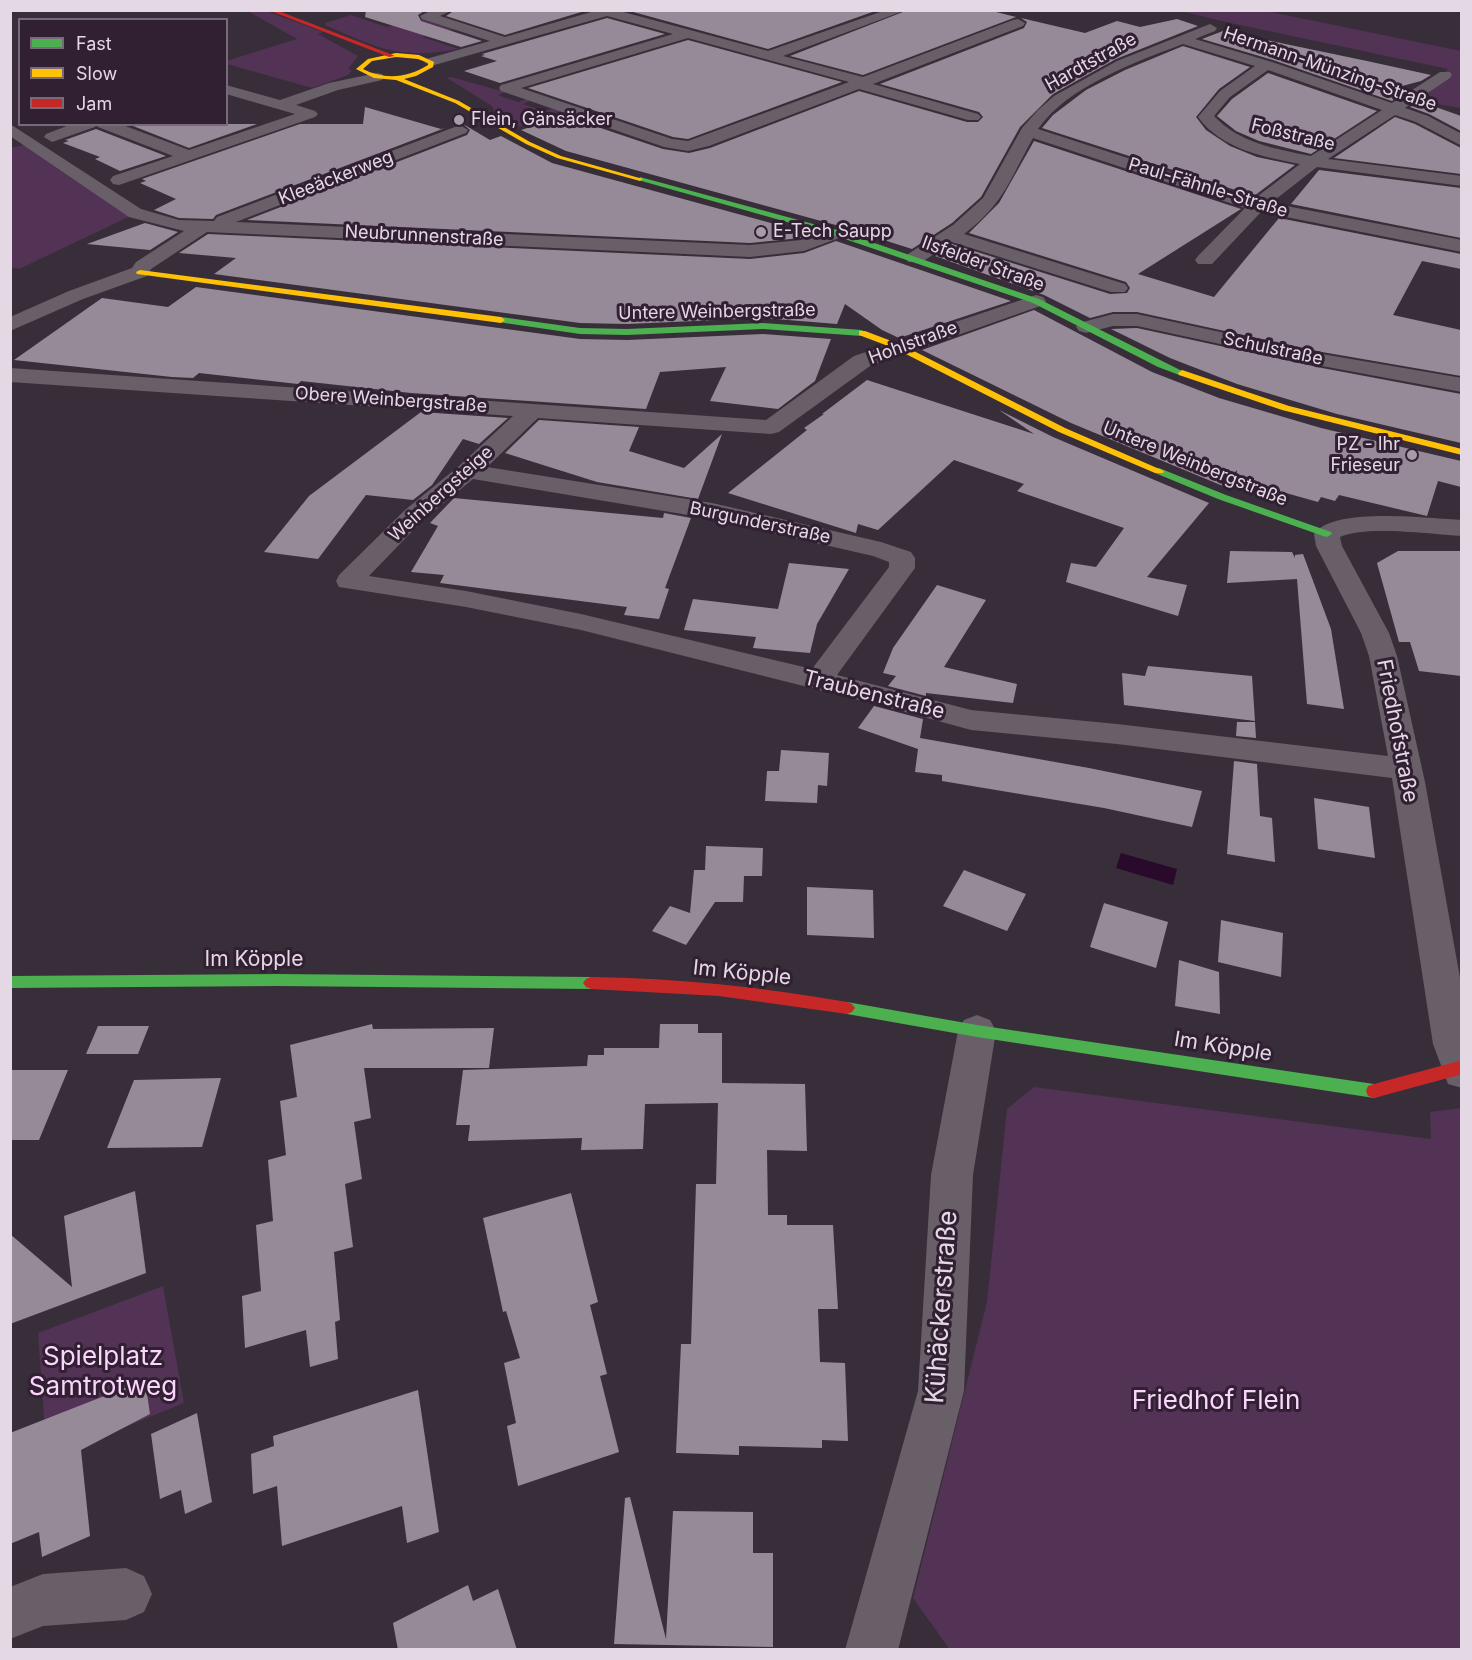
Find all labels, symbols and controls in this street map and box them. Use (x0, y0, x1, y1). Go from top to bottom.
legend (18, 18, 228, 126)
street label: Hermann-Münzing-Straße (1221, 22, 1439, 116)
street label: Hardtstraße (1042, 28, 1140, 96)
text: Fast (76, 33, 112, 54)
text: Slow (76, 63, 117, 84)
text: Jam (76, 93, 112, 114)
place label: Flein, Gänsäcker (471, 109, 613, 131)
marker: Flein, Gänsäcker (452, 113, 466, 127)
street label: Foßstraße (1249, 114, 1337, 156)
street label: Kleeäckerweg (276, 146, 396, 210)
street label: Paul-Fähnle-Straße (1126, 153, 1290, 223)
street label: Neubrunnenstraße (344, 221, 504, 251)
place label: E-Tech Saupp (773, 221, 892, 243)
marker: E-Tech Saupp (754, 225, 768, 239)
street label: Ilsfelder Straße (919, 232, 1047, 296)
street label: Untere Weinbergstraße (618, 299, 816, 325)
street label: Hohlstraße (866, 317, 960, 369)
street label: Schulstraße (1221, 328, 1325, 370)
street label: Obere Weinbergstraße (294, 383, 488, 417)
street label: Untere Weinbergstraße (1099, 417, 1291, 511)
place label: PZ - Ihr Frieseur (1331, 434, 1400, 476)
street label: Weinbergsteige (384, 441, 498, 547)
marker: PZ - Ihr Frieseur (1405, 448, 1419, 462)
street label: Burgunderstraße (688, 498, 832, 548)
street label: Friedhofstraße (1371, 657, 1423, 805)
street label: Traubenstraße (801, 665, 947, 725)
street label: Im Köpple (205, 947, 303, 973)
street label: Im Köpple (692, 955, 792, 991)
street label: Im Köpple (1172, 1027, 1274, 1067)
street label: Kühäckerstraße (920, 1210, 964, 1404)
park label: Spielplatz Samtrotweg (29, 1341, 177, 1402)
park label: Friedhof Flein (1132, 1385, 1300, 1417)

